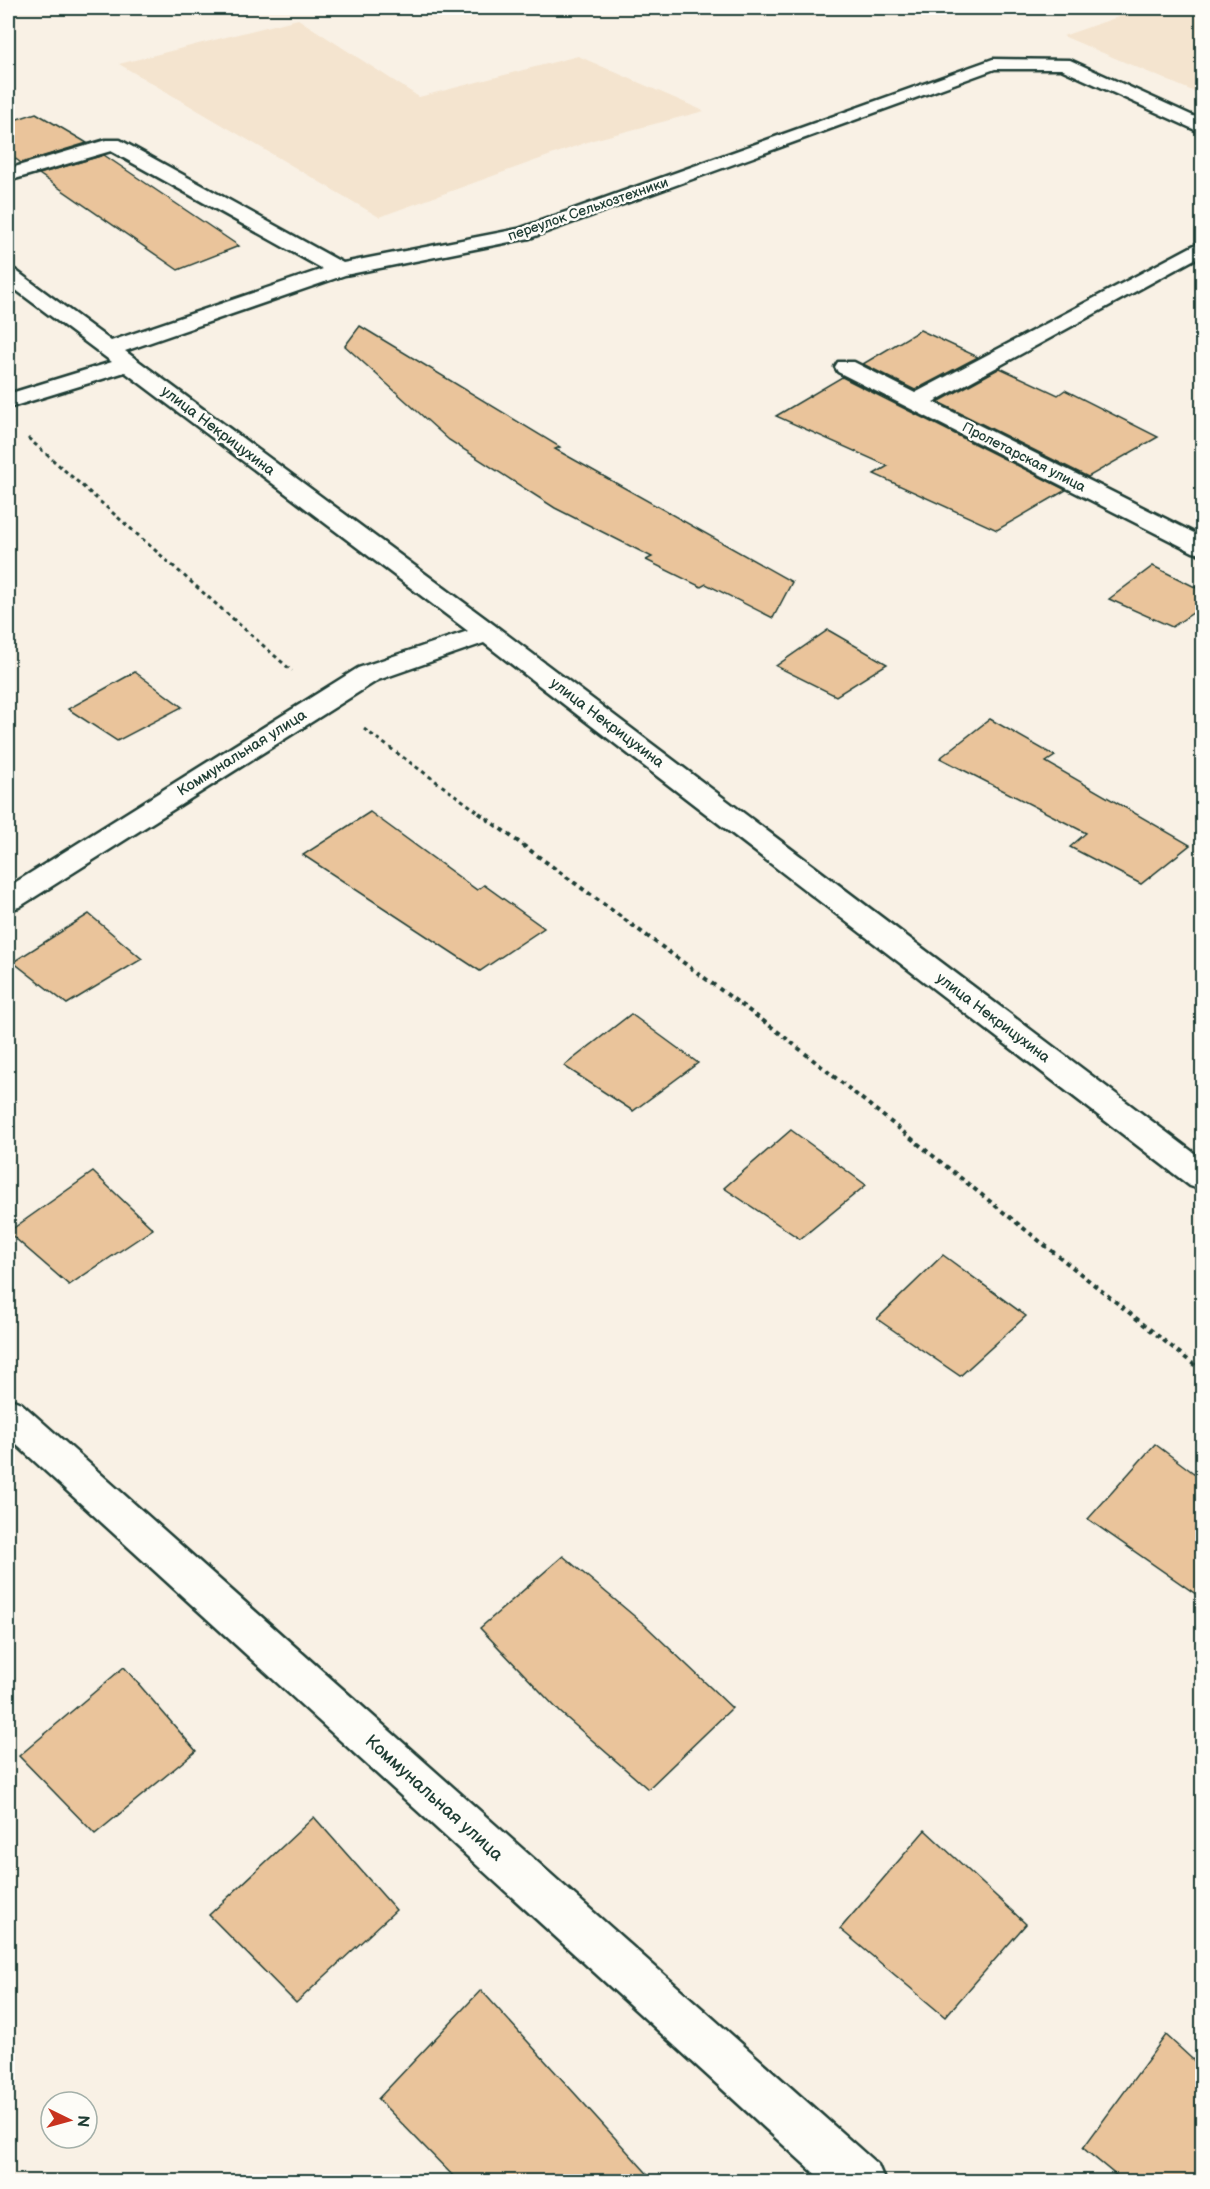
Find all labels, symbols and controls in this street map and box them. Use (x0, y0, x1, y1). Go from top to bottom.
street label: переулок Сельхозтехники (506, 174, 670, 244)
street label: улица Некрицухина (157, 382, 279, 480)
street label: Пролетарская улица (959, 418, 1089, 496)
street label: улица Некрицухина (546, 674, 668, 772)
street label: Коммунальная улица (174, 705, 310, 800)
street label: улица Некрицухина (932, 969, 1054, 1067)
street label: Коммунальная улица (361, 1730, 508, 1866)
north arrow (39, 2090, 99, 2150)
text: N (72, 2114, 92, 2128)

